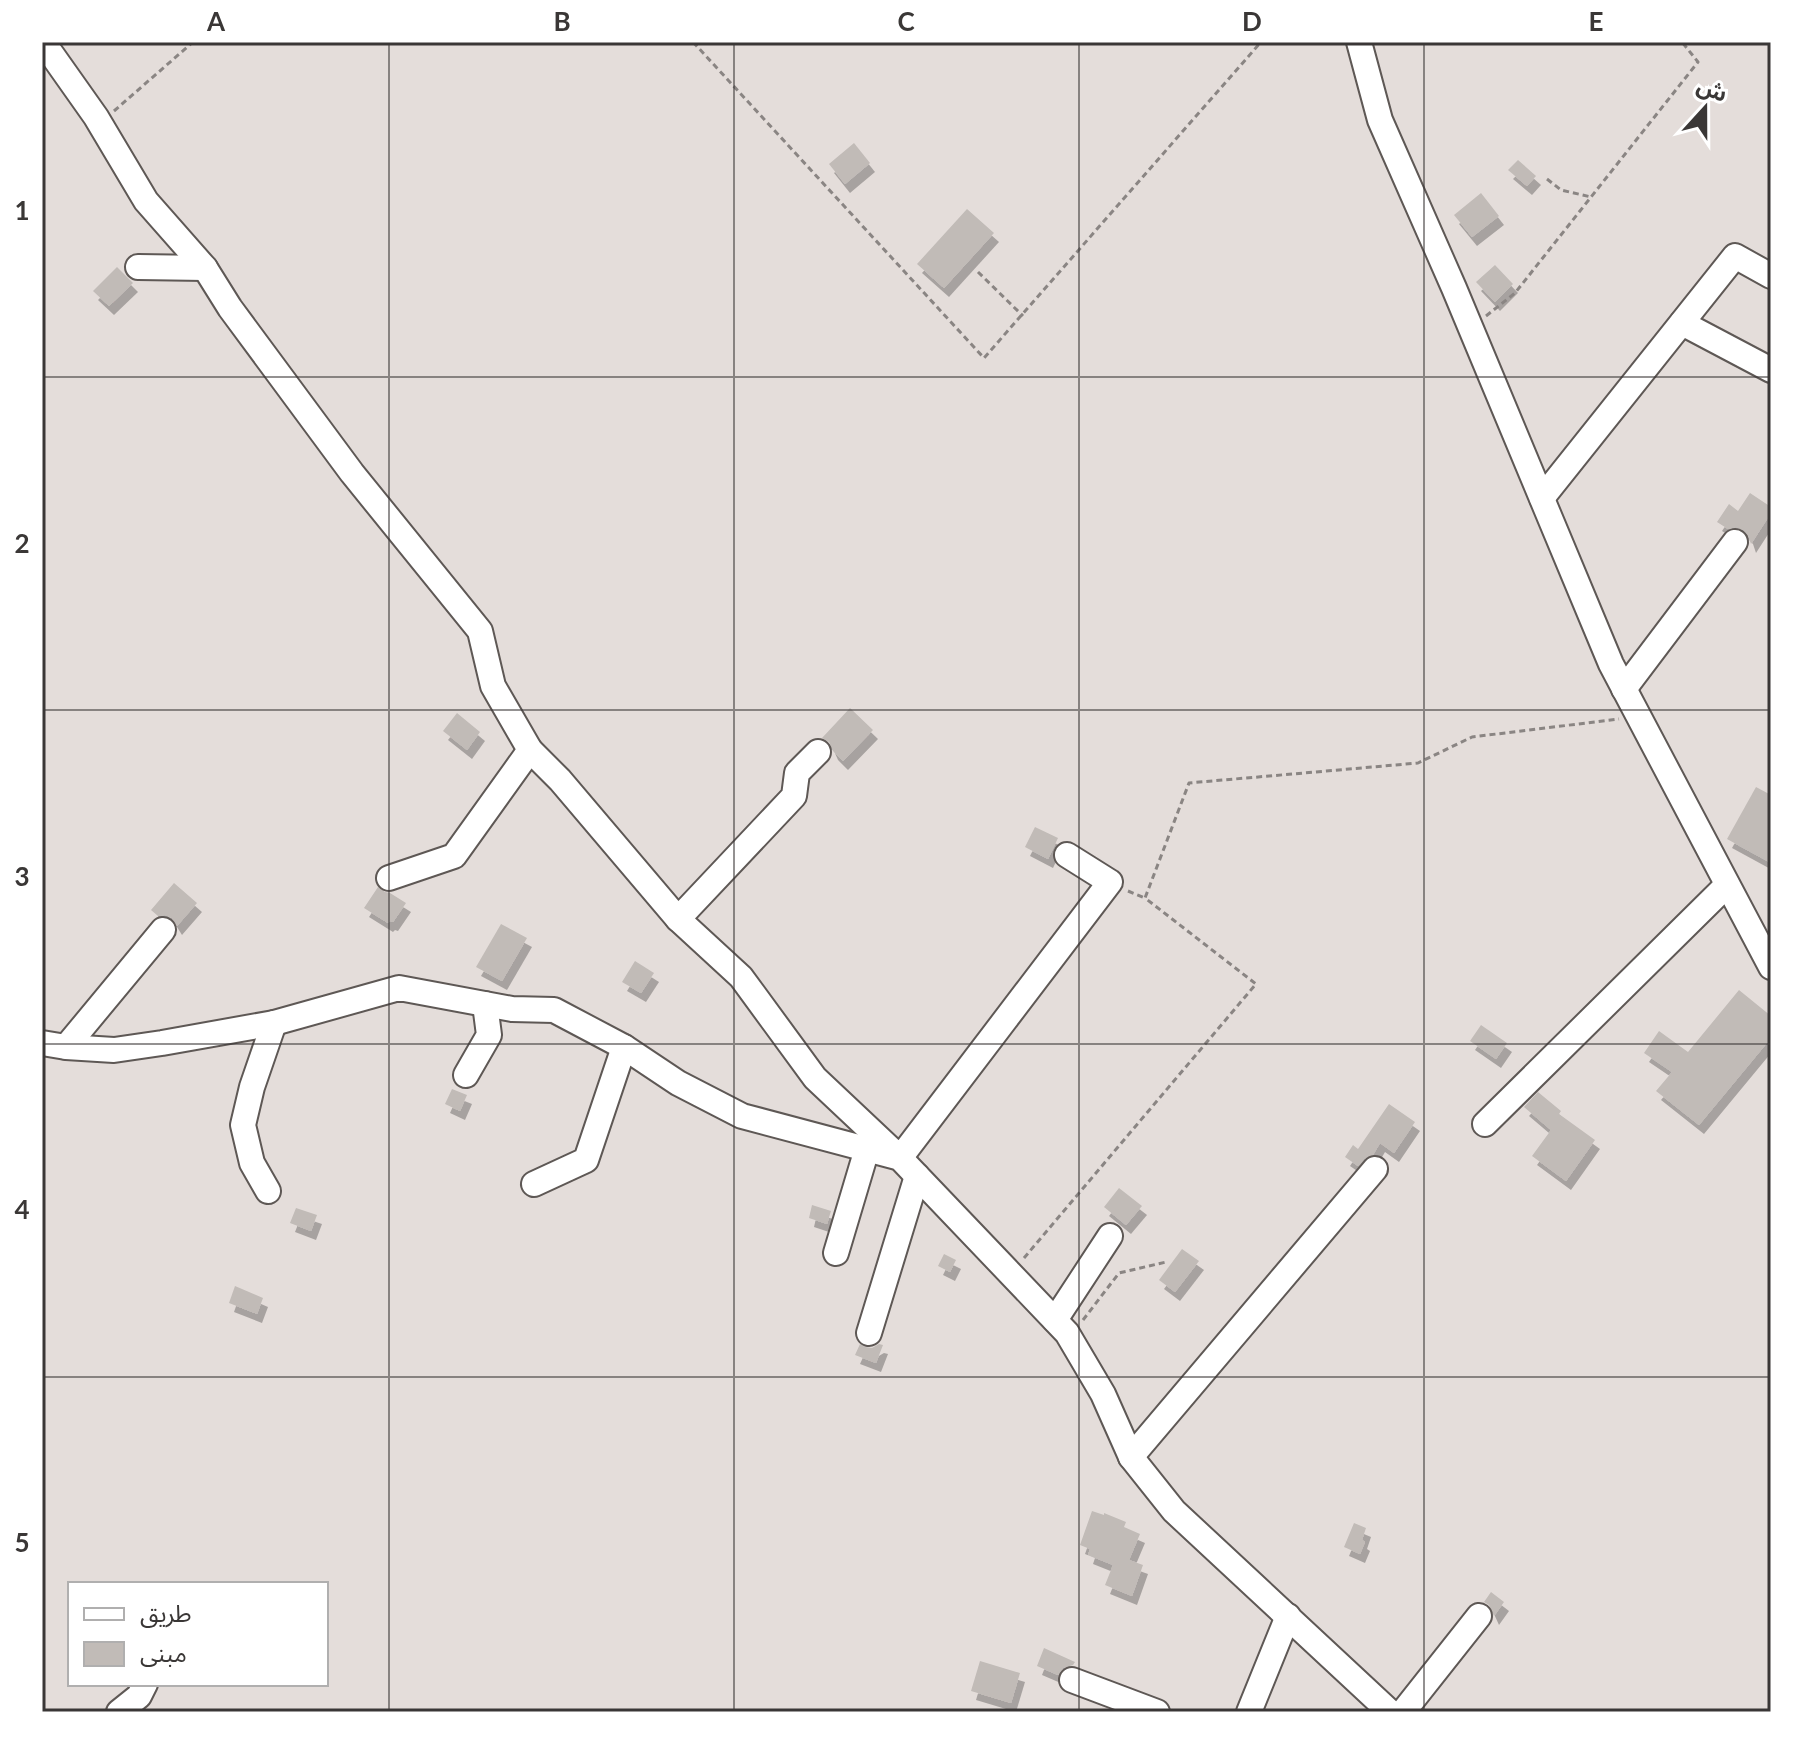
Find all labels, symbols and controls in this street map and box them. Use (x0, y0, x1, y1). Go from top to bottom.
text: A (206, 5, 226, 37)
text: B (553, 5, 571, 37)
text: C (897, 5, 915, 37)
text: D (1242, 5, 1262, 37)
text: E (1589, 5, 1603, 37)
north arrow (1665, 68, 1745, 148)
text: ش (1693, 71, 1731, 107)
text: 1 (14, 194, 30, 226)
text: 2 (14, 527, 30, 559)
text: 3 (14, 860, 30, 892)
text: 4 (14, 1193, 30, 1225)
text: 5 (14, 1526, 30, 1558)
legend (68, 1582, 328, 1686)
text: طريق (140, 1598, 192, 1629)
text: مبنى (140, 1638, 187, 1667)

